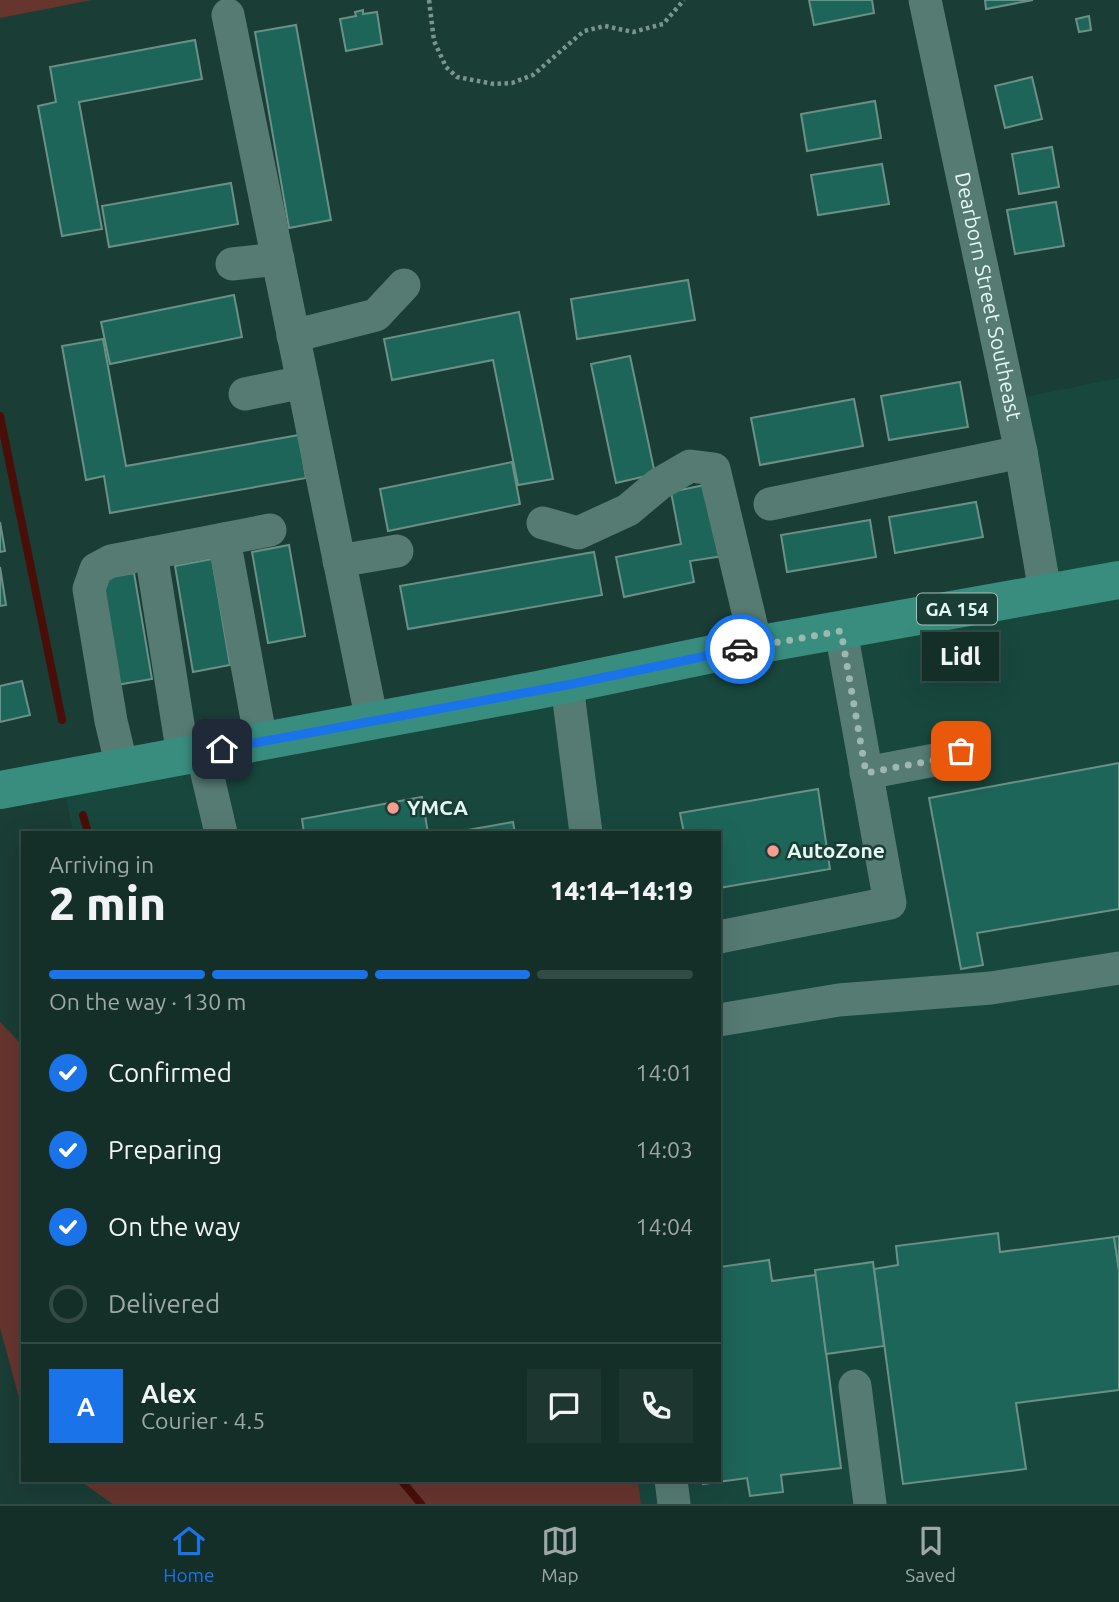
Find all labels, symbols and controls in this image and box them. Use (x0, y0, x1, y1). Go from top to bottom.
street label: Dearborn Street Southeast (951, 170, 1027, 423)
road number: GA 154 (917, 594, 997, 624)
courier (705, 614, 775, 684)
icon: car (721, 630, 759, 668)
callout: Lidl (922, 632, 1000, 681)
text: Lidl (940, 644, 981, 669)
pin (192, 719, 252, 779)
pin (931, 721, 991, 781)
icon: home (203, 730, 241, 768)
icon: bag (942, 732, 980, 770)
place label: YMCA (407, 795, 468, 819)
marker: YMCA (385, 800, 401, 816)
place label: AutoZone (787, 838, 885, 862)
marker: AutoZone (765, 843, 781, 859)
text: Arriving in (49, 852, 154, 877)
text: 14:14–14:19 (550, 876, 693, 905)
text: 2 min (49, 877, 166, 929)
text: On the way · 130 m (49, 989, 246, 1014)
icon: check (49, 1054, 87, 1092)
text: Confirmed (108, 1058, 232, 1087)
text: 14:01 (635, 1060, 693, 1085)
icon: check (49, 1131, 87, 1169)
text: Preparing (108, 1135, 222, 1164)
text: 14:03 (635, 1137, 693, 1162)
icon: check (49, 1208, 87, 1246)
text: On the way (108, 1212, 240, 1241)
text: 14:04 (635, 1214, 693, 1239)
text: Delivered (108, 1289, 220, 1318)
button: chat (527, 1369, 601, 1443)
button: phone (619, 1369, 693, 1443)
text: Alex (141, 1379, 196, 1408)
text: A (77, 1392, 95, 1421)
text: Courier · 4.5 (141, 1408, 265, 1433)
tab: Home (163, 1522, 214, 1586)
tab: Map (541, 1522, 579, 1586)
tab: Saved (905, 1522, 956, 1586)

